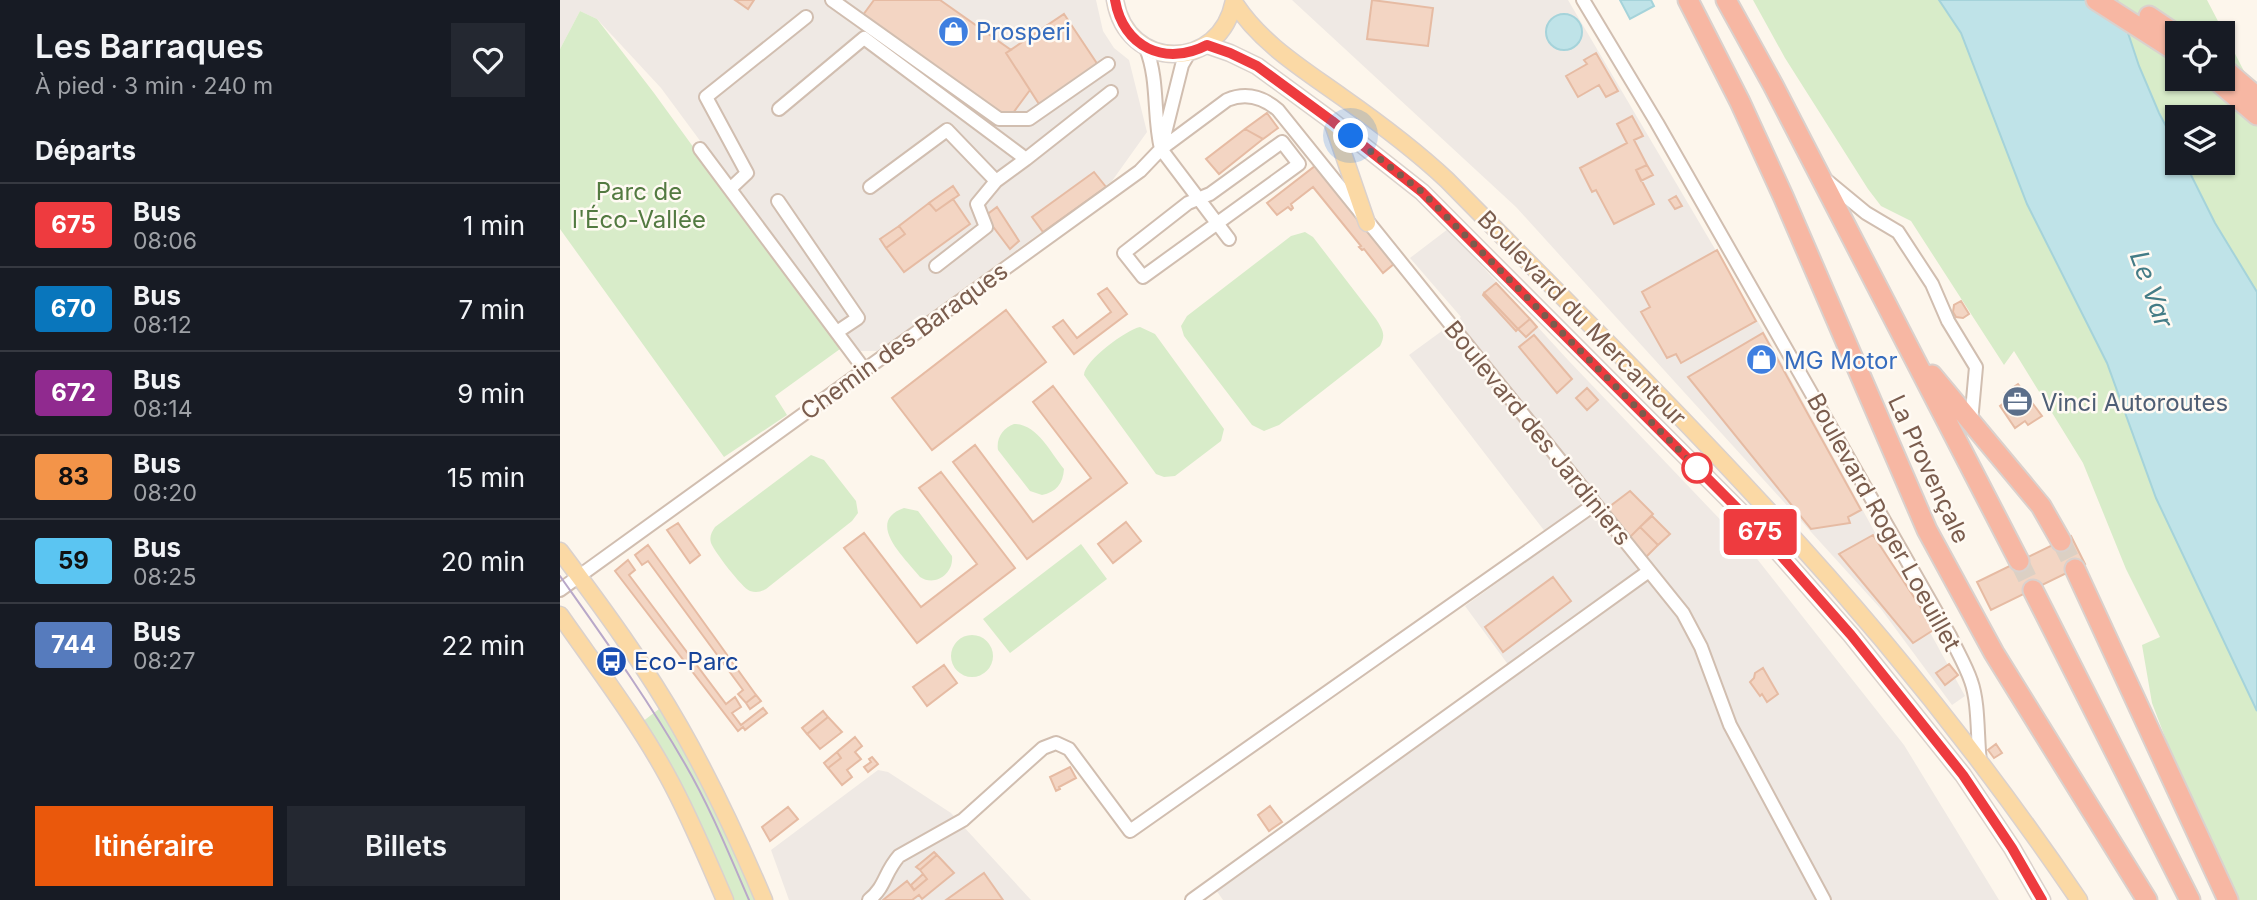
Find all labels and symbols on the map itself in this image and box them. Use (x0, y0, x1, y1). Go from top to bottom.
shop icon: Prosperi (936, 14, 970, 48)
place label: Prosperi (976, 17, 1071, 46)
your location (1333, 118, 1368, 153)
park label: Parc de l'Éco-Vallée (572, 177, 706, 234)
street label: Boulevard du Mercantour (1472, 205, 1692, 431)
water label: Le Var (2124, 246, 2181, 333)
street label: Chemin des Baraques (795, 256, 1013, 426)
street label: Boulevard des Jardiniers (1438, 315, 1638, 551)
shop icon: MG Motor (1744, 343, 1778, 377)
place label: MG Motor (1784, 346, 1897, 375)
office icon: Vinci Autoroutes (2001, 385, 2035, 419)
street label: Boulevard Roger Loeuillet (1801, 388, 1967, 656)
place label: Vinci Autoroutes (2041, 388, 2228, 417)
street label: La Provençale (1882, 390, 1976, 548)
unlabelled marker (1682, 453, 1712, 483)
line badge: 675 (1720, 509, 1800, 555)
bus stop icon: Eco-Parc (594, 644, 628, 678)
place label: Eco-Parc (634, 647, 739, 676)

